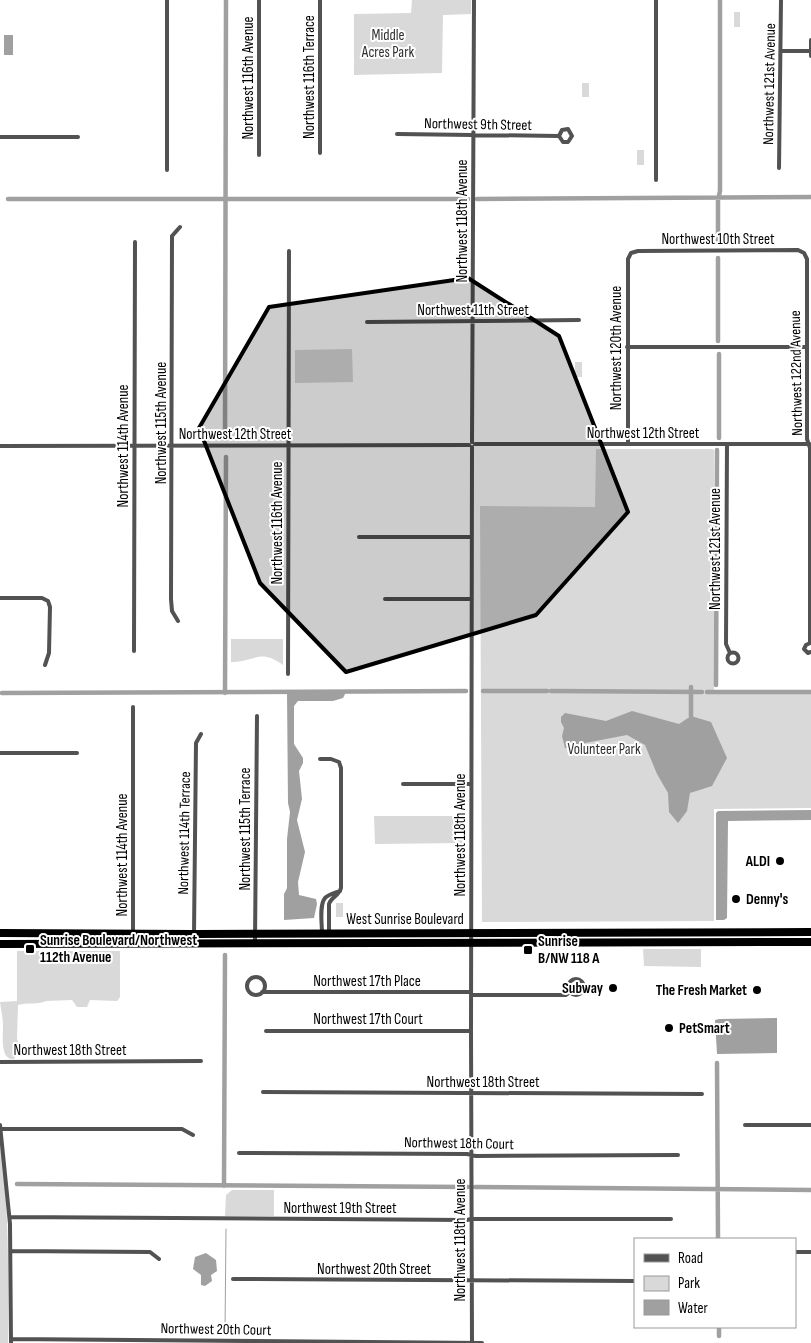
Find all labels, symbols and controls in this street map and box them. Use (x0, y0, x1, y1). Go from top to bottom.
street label: Northwest 116th Terrace (300, 15, 319, 139)
street label: Northwest 116th Avenue (239, 16, 258, 140)
street label: Northwest 121st Avenue (759, 23, 780, 145)
park label: Middle Acres Park (361, 26, 414, 62)
street label: Northwest 9th Street (424, 114, 533, 135)
street label: Northwest 118th Avenue (453, 159, 472, 283)
street label: Northwest 10th Street (661, 230, 775, 249)
street label: Northwest 120th Avenue (607, 286, 626, 410)
street label: Northwest 11th Street (417, 301, 529, 320)
street label: Northwest 122nd Avenue (786, 310, 807, 436)
street label: Northwest 115th Avenue (152, 362, 171, 484)
street label: Northwest 114th Avenue (114, 385, 133, 507)
street label: Northwest 12th Street (587, 424, 700, 443)
street label: Northwest 12th Street (179, 425, 292, 444)
street label: Northwest 116th Avenue (268, 461, 287, 585)
street label: Northwest 121st Avenue (706, 488, 725, 610)
park label: Volunteer Park (567, 740, 641, 759)
street label: Northwest 115th Terrace (236, 767, 255, 891)
street label: Northwest 114th Terrace (174, 771, 195, 895)
street label: Northwest 118th Avenue (451, 773, 470, 897)
street label: Northwest 114th Avenue (113, 794, 132, 916)
place label: ALDI (745, 852, 770, 871)
marker: ALDI (774, 855, 786, 867)
place label: Denny's (746, 890, 788, 909)
marker: Denny's (730, 893, 742, 905)
street label: West Sunrise Boulevard (346, 910, 464, 929)
place label: Sunrise Boulevard/Northwest 112th Avenue (40, 931, 197, 967)
place label: Sunrise B/NW 118 A (538, 932, 600, 968)
marker: Sunrise Boulevard/Northwest 112th Avenue (24, 943, 36, 955)
marker: Sunrise B/NW 118 A (522, 944, 534, 956)
street label: Northwest 17th Place (313, 972, 421, 991)
place label: Subway (562, 979, 604, 998)
place label: The Fresh Market (656, 981, 747, 1000)
marker: Subway (607, 982, 619, 994)
marker: The Fresh Market (751, 984, 763, 996)
street label: Northwest 17th Court (313, 1010, 423, 1029)
place label: PetSmart (679, 1019, 730, 1038)
marker: PetSmart (663, 1022, 675, 1034)
street label: Northwest 18th Street (14, 1041, 127, 1060)
street label: Northwest 18th Street (427, 1073, 540, 1092)
street label: Northwest 18th Court (404, 1133, 515, 1154)
street label: Northwest 118th Avenue (451, 1178, 470, 1302)
street label: Northwest 19th Street (283, 1199, 397, 1218)
legend (634, 1238, 796, 1328)
text: Road (678, 1249, 703, 1268)
street label: Northwest 20th Street (317, 1260, 431, 1279)
text: Park (678, 1274, 700, 1293)
text: Water (678, 1299, 709, 1318)
street label: Northwest 20th Court (160, 1319, 272, 1340)

